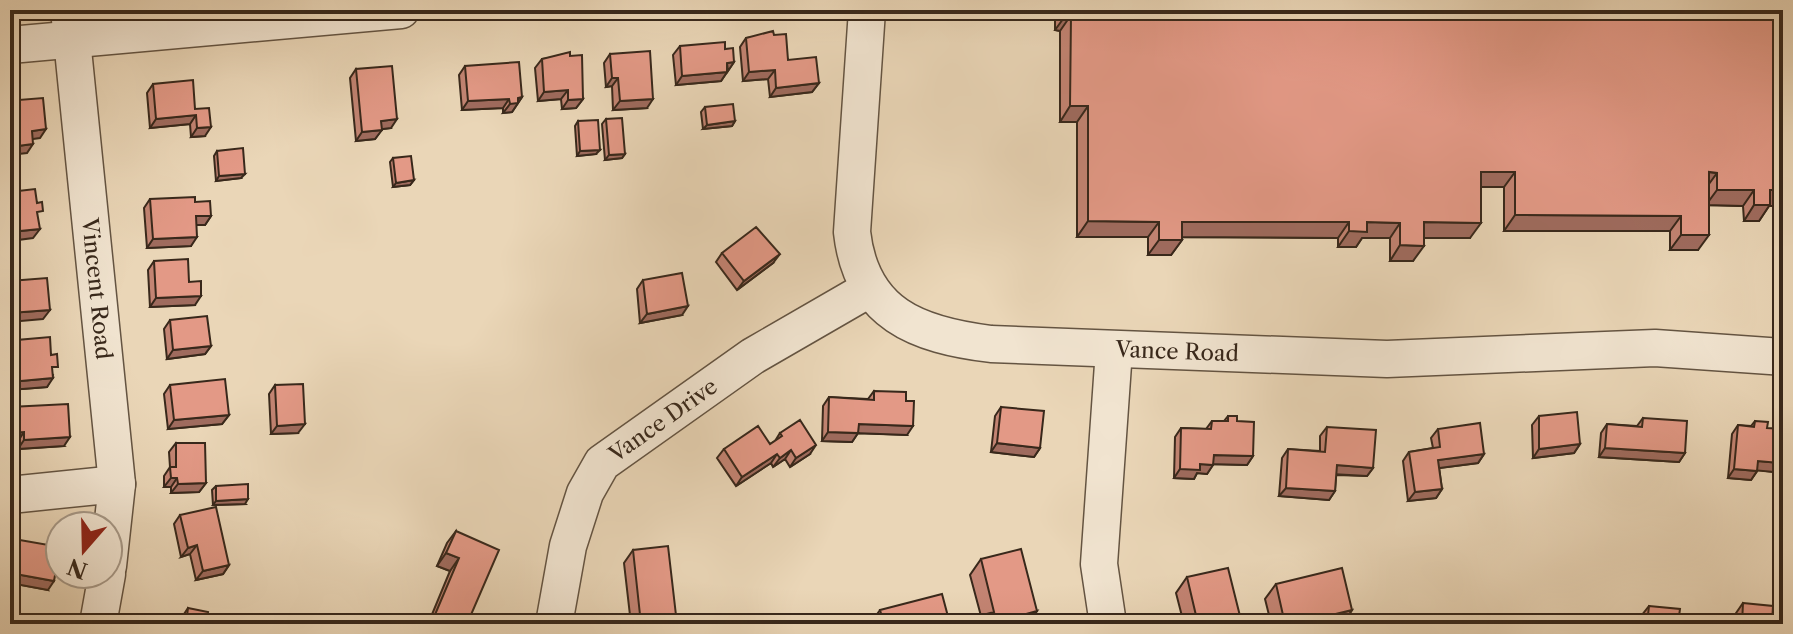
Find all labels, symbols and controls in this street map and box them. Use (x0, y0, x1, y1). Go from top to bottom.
street label: Vincent Road (76, 216, 117, 361)
street label: Vance Road (1114, 336, 1239, 367)
street label: Vance Drive (603, 373, 722, 468)
north arrow (44, 510, 124, 590)
text: N (64, 552, 91, 584)

